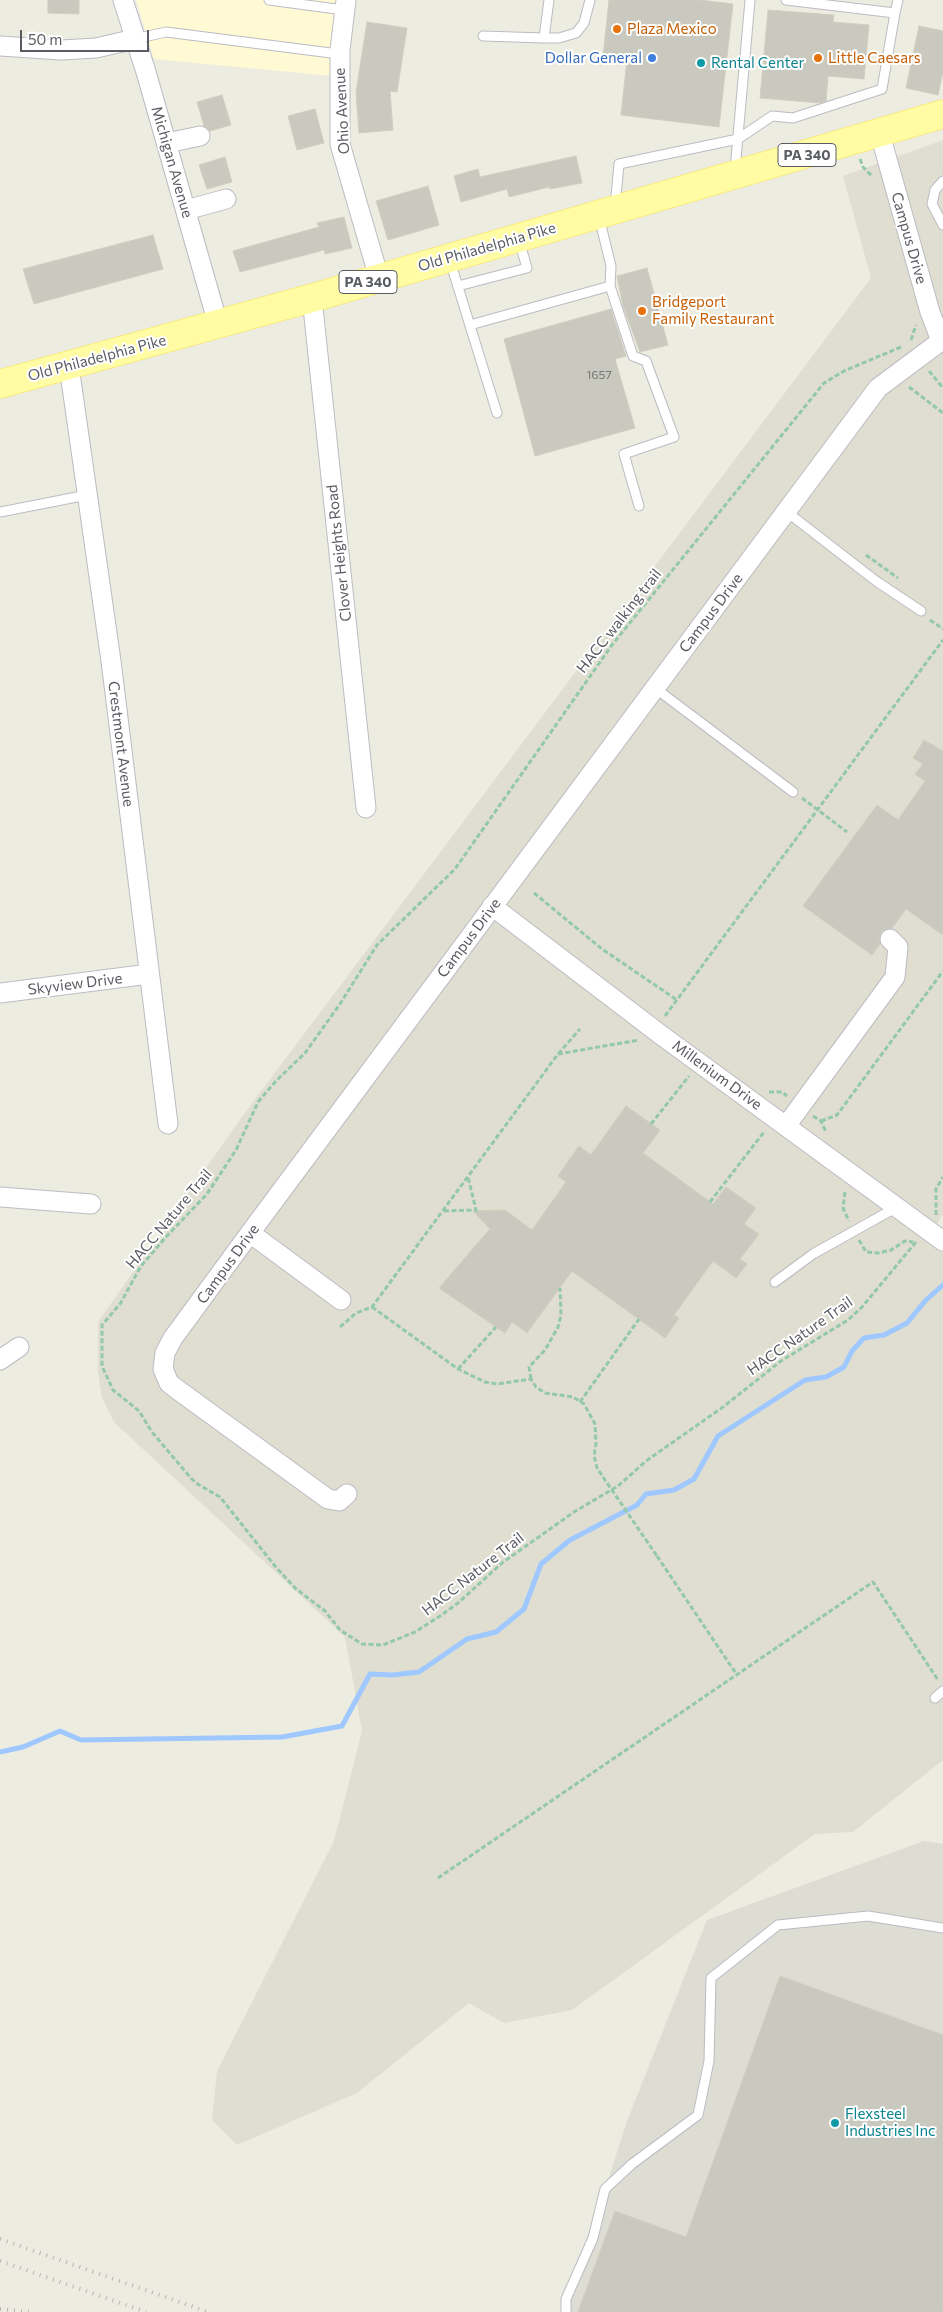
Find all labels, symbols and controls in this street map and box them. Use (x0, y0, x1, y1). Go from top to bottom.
scale bar (22, 20, 151, 52)
place label: Plaza Mexico (627, 20, 717, 38)
marker: Plaza Mexico (611, 23, 623, 35)
text: 50 m (28, 30, 62, 48)
place label: Dollar General (545, 49, 642, 67)
place label: Little Caesars (828, 49, 921, 67)
marker: Dollar General (646, 52, 658, 64)
marker: Little Caesars (812, 52, 824, 64)
place label: Rental Center (711, 54, 804, 72)
marker: Rental Center (695, 57, 707, 69)
street label: Ohio Avenue (331, 67, 353, 155)
street label: Michigan Avenue (147, 104, 197, 220)
road number: PA 340 (778, 144, 836, 166)
street label: Campus Drive (887, 190, 931, 286)
street label: Old Philadelphia Pike (416, 219, 558, 275)
road number: PA 340 (339, 270, 397, 294)
place label: Bridgeport Family Restaurant (652, 293, 775, 328)
marker: Bridgeport Family Restaurant (636, 305, 648, 317)
street label: Old Philadelphia Pike (26, 331, 168, 385)
house number: 1657 (586, 368, 612, 382)
street label: Clover Heights Road (323, 484, 355, 622)
street label: HACC walking trail (573, 565, 665, 677)
street label: Campus Drive (675, 570, 747, 656)
street label: Crestmont Avenue (104, 680, 138, 808)
street label: Campus Drive (433, 895, 505, 981)
street label: Skyview Drive (27, 969, 123, 999)
street label: Millenium Drive (669, 1036, 765, 1114)
street label: HACC Nature Trail (122, 1166, 216, 1272)
street label: Campus Drive (193, 1221, 263, 1307)
street label: HACC Nature Trail (744, 1293, 856, 1379)
street label: HACC Nature Trail (418, 1529, 528, 1619)
place label: Flexsteel Industries Inc (845, 2105, 935, 2140)
marker: Flexsteel Industries Inc (829, 2117, 841, 2129)

